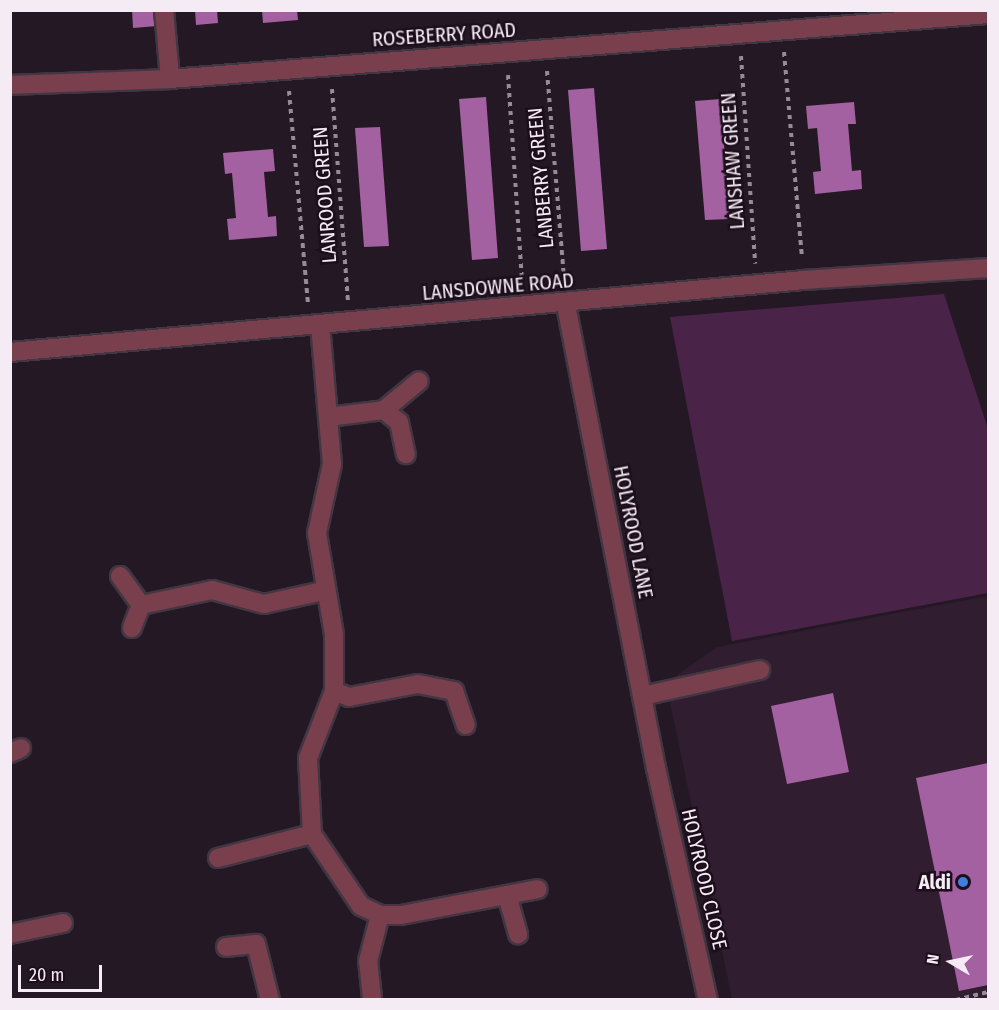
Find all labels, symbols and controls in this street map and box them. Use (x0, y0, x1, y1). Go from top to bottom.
street label: ROSEBERRY ROAD (371, 18, 517, 52)
street label: LANSHAW GREEN (716, 92, 750, 230)
street label: LANBERRY GREEN (523, 107, 559, 249)
street label: LANROOD GREEN (308, 126, 342, 264)
street label: LANSDOWNE ROAD (421, 268, 575, 306)
street label: HOLYROOD LANE (608, 464, 658, 600)
street label: HOLYROOD CLOSE (676, 806, 732, 952)
place label: Aldi (919, 870, 951, 894)
marker: Aldi (956, 875, 970, 889)
north arrow (921, 932, 981, 992)
scale bar (21, 953, 105, 991)
text: N (923, 953, 943, 965)
text: 20 m (29, 964, 64, 986)

